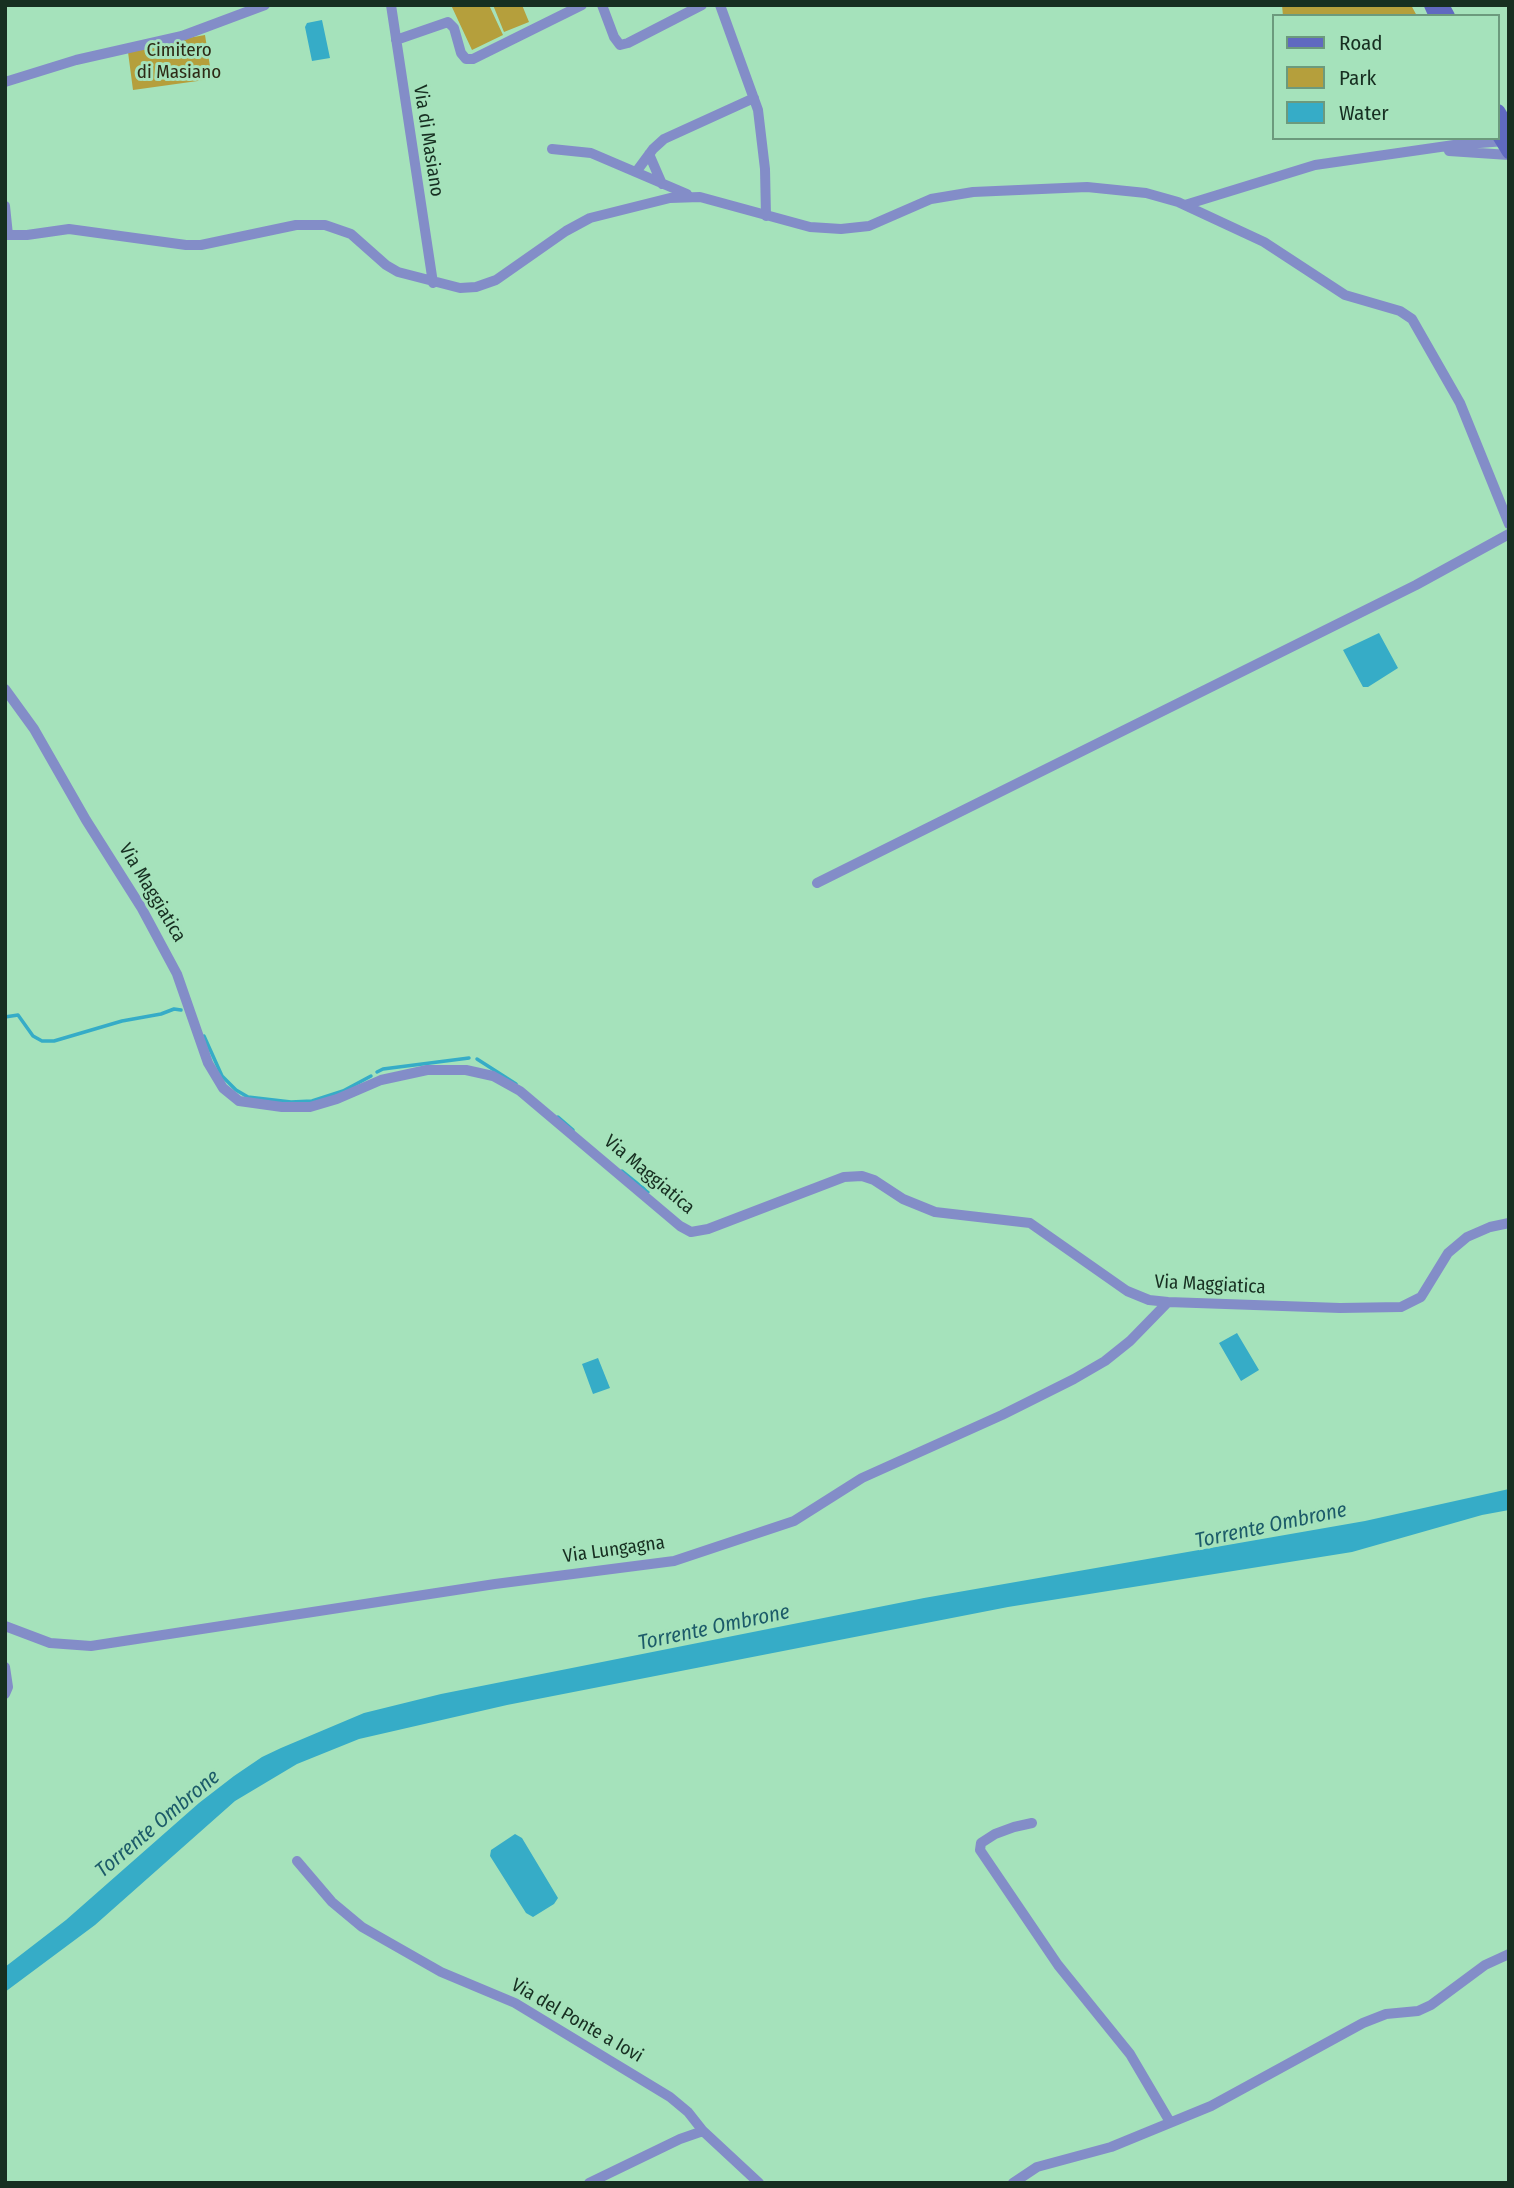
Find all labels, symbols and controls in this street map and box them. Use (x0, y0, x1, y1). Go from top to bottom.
legend (1272, 14, 1500, 140)
text: Road (1339, 30, 1383, 56)
park label: Cimitero di Masiano (137, 40, 221, 84)
text: Park (1339, 65, 1376, 91)
street label: Via di Masiano (408, 84, 448, 198)
text: Water (1339, 100, 1389, 126)
street label: Via Maggiatica (114, 840, 190, 946)
street label: Via Maggiatica (599, 1131, 699, 1219)
street label: Via Maggiatica (1154, 1271, 1266, 1299)
water label: Torrente Ombrone (1193, 1498, 1349, 1554)
street label: Via Lungagna (562, 1532, 666, 1568)
water label: Torrente Ombrone (636, 1600, 792, 1656)
water label: Torrente Ombrone (91, 1765, 225, 1883)
street label: Via del Ponte a Iovi (507, 1974, 647, 2068)

